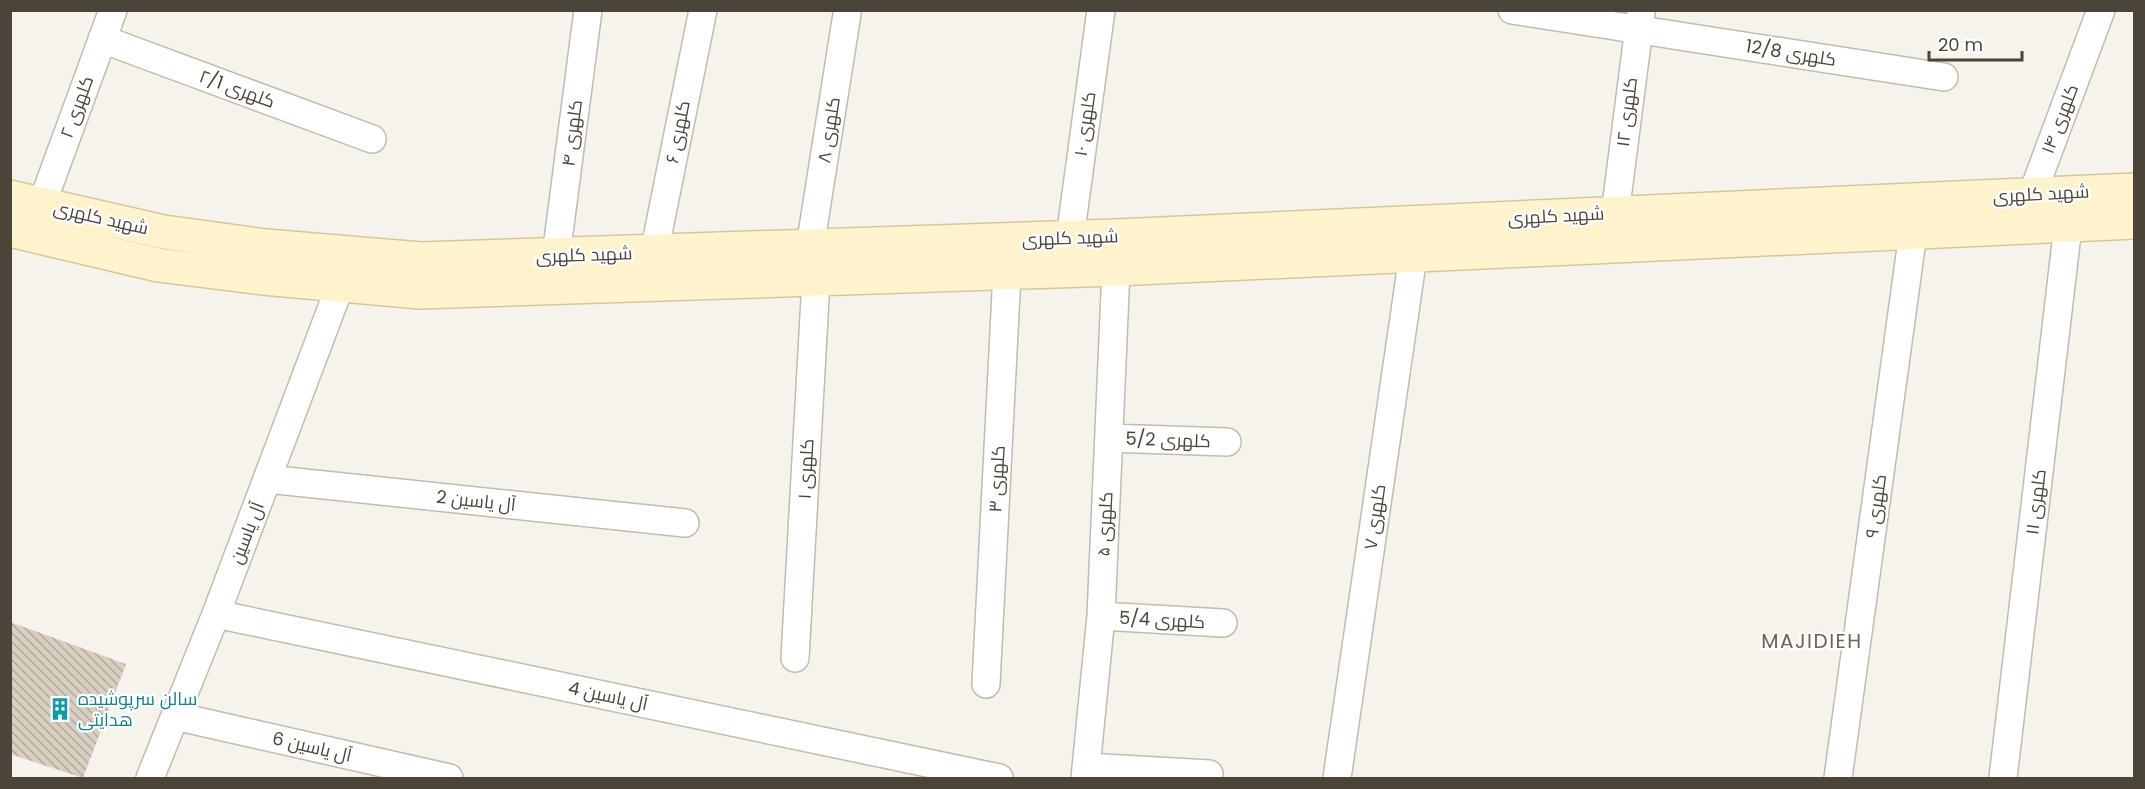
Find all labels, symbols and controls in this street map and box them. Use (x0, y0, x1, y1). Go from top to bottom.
scale bar (1929, 24, 2022, 62)
text: 20 m (1938, 32, 1983, 57)
street label: کلهری 12/8 (1744, 33, 1838, 72)
street label: کلهری ۲/1 (196, 63, 278, 114)
street label: کلهری ۲ (54, 72, 99, 141)
street label: کلهری ۱۲ (1610, 76, 1643, 148)
street label: کلهری ۱۴ (2035, 80, 2084, 157)
street label: کلهری ۱۰ (1068, 90, 1101, 158)
street label: کلهری ۸ (811, 95, 846, 165)
street label: کلهری ۴ (555, 98, 588, 168)
street label: کلهری ۶ (659, 98, 696, 166)
street label: شهید کلهری (1992, 178, 2090, 209)
street label: شهید کلهری (51, 194, 151, 241)
street label: شهید کلهری (1507, 200, 1605, 231)
street label: شهید کلهری (1021, 223, 1119, 252)
street label: شهید کلهری (535, 240, 633, 269)
street label: کلهری 5/2 (1125, 426, 1211, 453)
street label: کلهری ۱ (791, 438, 820, 500)
street label: کلهری ۳ (982, 445, 1011, 513)
street label: کلهری ۱۱ (2019, 468, 2052, 536)
street label: کلهری ۹ (1859, 472, 1892, 540)
street label: کلهری ۷ (1358, 482, 1391, 551)
street label: آل یاسین 2 (435, 484, 517, 517)
street label: کلهری ۵ (1090, 491, 1119, 557)
street label: آل یاسین (223, 498, 270, 567)
street label: کلهری 5/4 (1118, 605, 1206, 634)
district label: MAJIDIEH (1761, 627, 1863, 655)
street label: آل یاسین 4 (566, 675, 650, 716)
place label: سالن سرپوشیده هدایتی (78, 686, 197, 732)
building icon: سالن سرپوشیده هدایتی (47, 696, 73, 722)
street label: آل یاسین 6 (270, 725, 354, 768)

